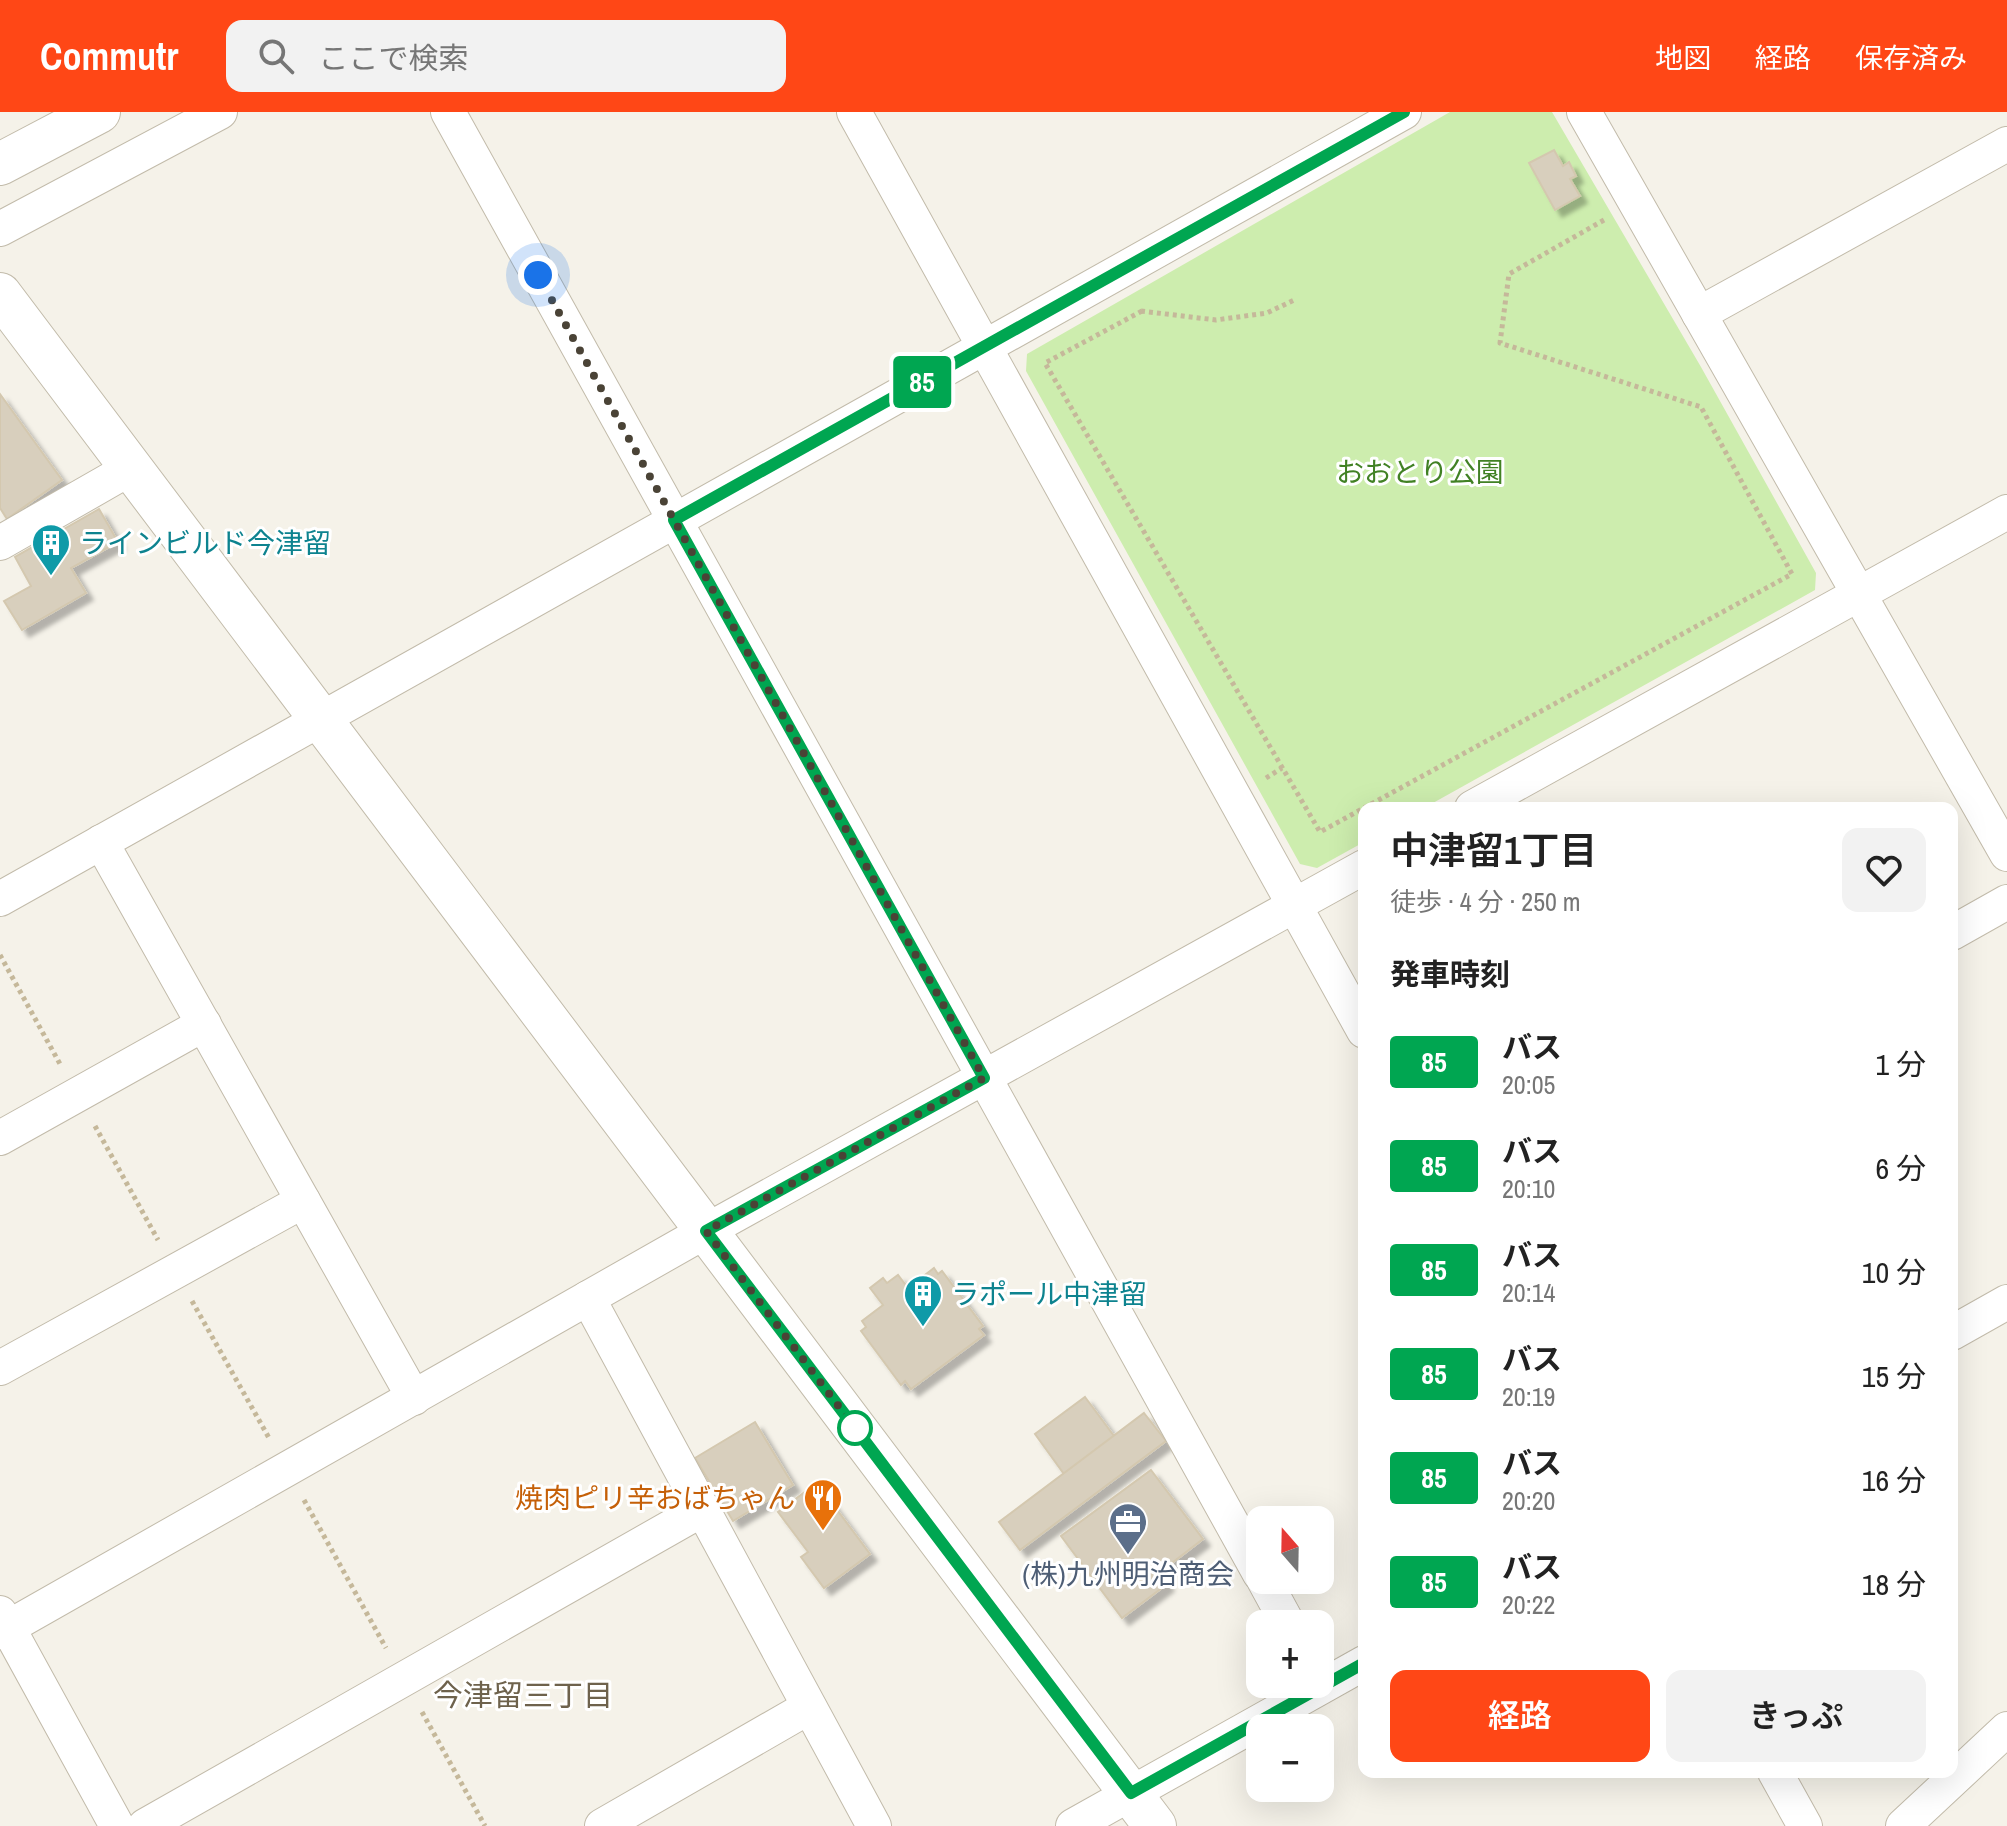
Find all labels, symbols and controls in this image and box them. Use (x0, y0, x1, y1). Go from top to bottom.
search box (226, 20, 786, 92)
text: Commutr (40, 31, 178, 82)
icon: search (254, 34, 298, 78)
text: ここで検索 (318, 38, 468, 78)
text: 地図 (1655, 39, 1711, 77)
text: 経路 (1755, 39, 1811, 77)
text: 保存済み (1855, 39, 1967, 77)
your location (518, 255, 558, 295)
line badge: 85 (886, 356, 958, 408)
text: 85 (909, 363, 935, 401)
park label: おおとり公園 (1336, 453, 1504, 491)
building icon: ラインビルド今津留 (30, 522, 72, 577)
place label: ラインビルド今津留 (79, 524, 331, 562)
text: 中津留1丁目 (1390, 825, 1597, 876)
button: heart (1842, 828, 1926, 912)
text: 徒歩 · 4 分 · 250 m (1390, 884, 1581, 919)
text: 発車時刻 (1390, 954, 1510, 994)
text: バス (1502, 1027, 1562, 1067)
text: 85 (1421, 1043, 1447, 1081)
text: 1 分 (1875, 1044, 1926, 1084)
text: 20:05 (1502, 1067, 1555, 1102)
text: バス (1502, 1131, 1562, 1171)
text: 85 (1421, 1147, 1447, 1185)
text: 6 分 (1875, 1148, 1926, 1188)
text: 20:10 (1502, 1171, 1555, 1206)
text: バス (1502, 1235, 1562, 1275)
text: 85 (1421, 1251, 1447, 1289)
text: 10 分 (1862, 1252, 1926, 1292)
building icon: ラポール中津留 (902, 1273, 944, 1328)
place label: ラポール中津留 (951, 1275, 1147, 1313)
text: 20:14 (1502, 1275, 1555, 1310)
text: バス (1502, 1339, 1562, 1379)
text: 85 (1421, 1355, 1447, 1393)
text: 15 分 (1862, 1356, 1926, 1396)
text: 20:19 (1502, 1379, 1555, 1414)
unlabelled marker (838, 1411, 872, 1445)
text: バス (1502, 1443, 1562, 1483)
text: 85 (1421, 1459, 1447, 1497)
text: 16 分 (1862, 1460, 1926, 1500)
restaurant icon: 焼肉ピリ辛おばちゃん (802, 1477, 844, 1532)
place label: 焼肉ピリ辛おばちゃん (515, 1479, 795, 1517)
text: 20:20 (1502, 1483, 1555, 1518)
office icon: (株)九州明治商会 (1107, 1501, 1149, 1556)
north arrow (1246, 1506, 1334, 1594)
map controls (1246, 1506, 1334, 1802)
text: バス (1502, 1547, 1562, 1587)
place label: (株)九州明治商会 (1022, 1555, 1234, 1593)
text: 85 (1421, 1563, 1447, 1601)
text: 18 分 (1862, 1564, 1926, 1604)
text: 20:22 (1502, 1587, 1555, 1622)
button: + (1246, 1610, 1334, 1698)
button: 経路 (1390, 1670, 1650, 1762)
button: きっぷ (1666, 1670, 1926, 1762)
district label: 今津留三丁目 (433, 1675, 613, 1715)
button: − (1246, 1714, 1334, 1802)

